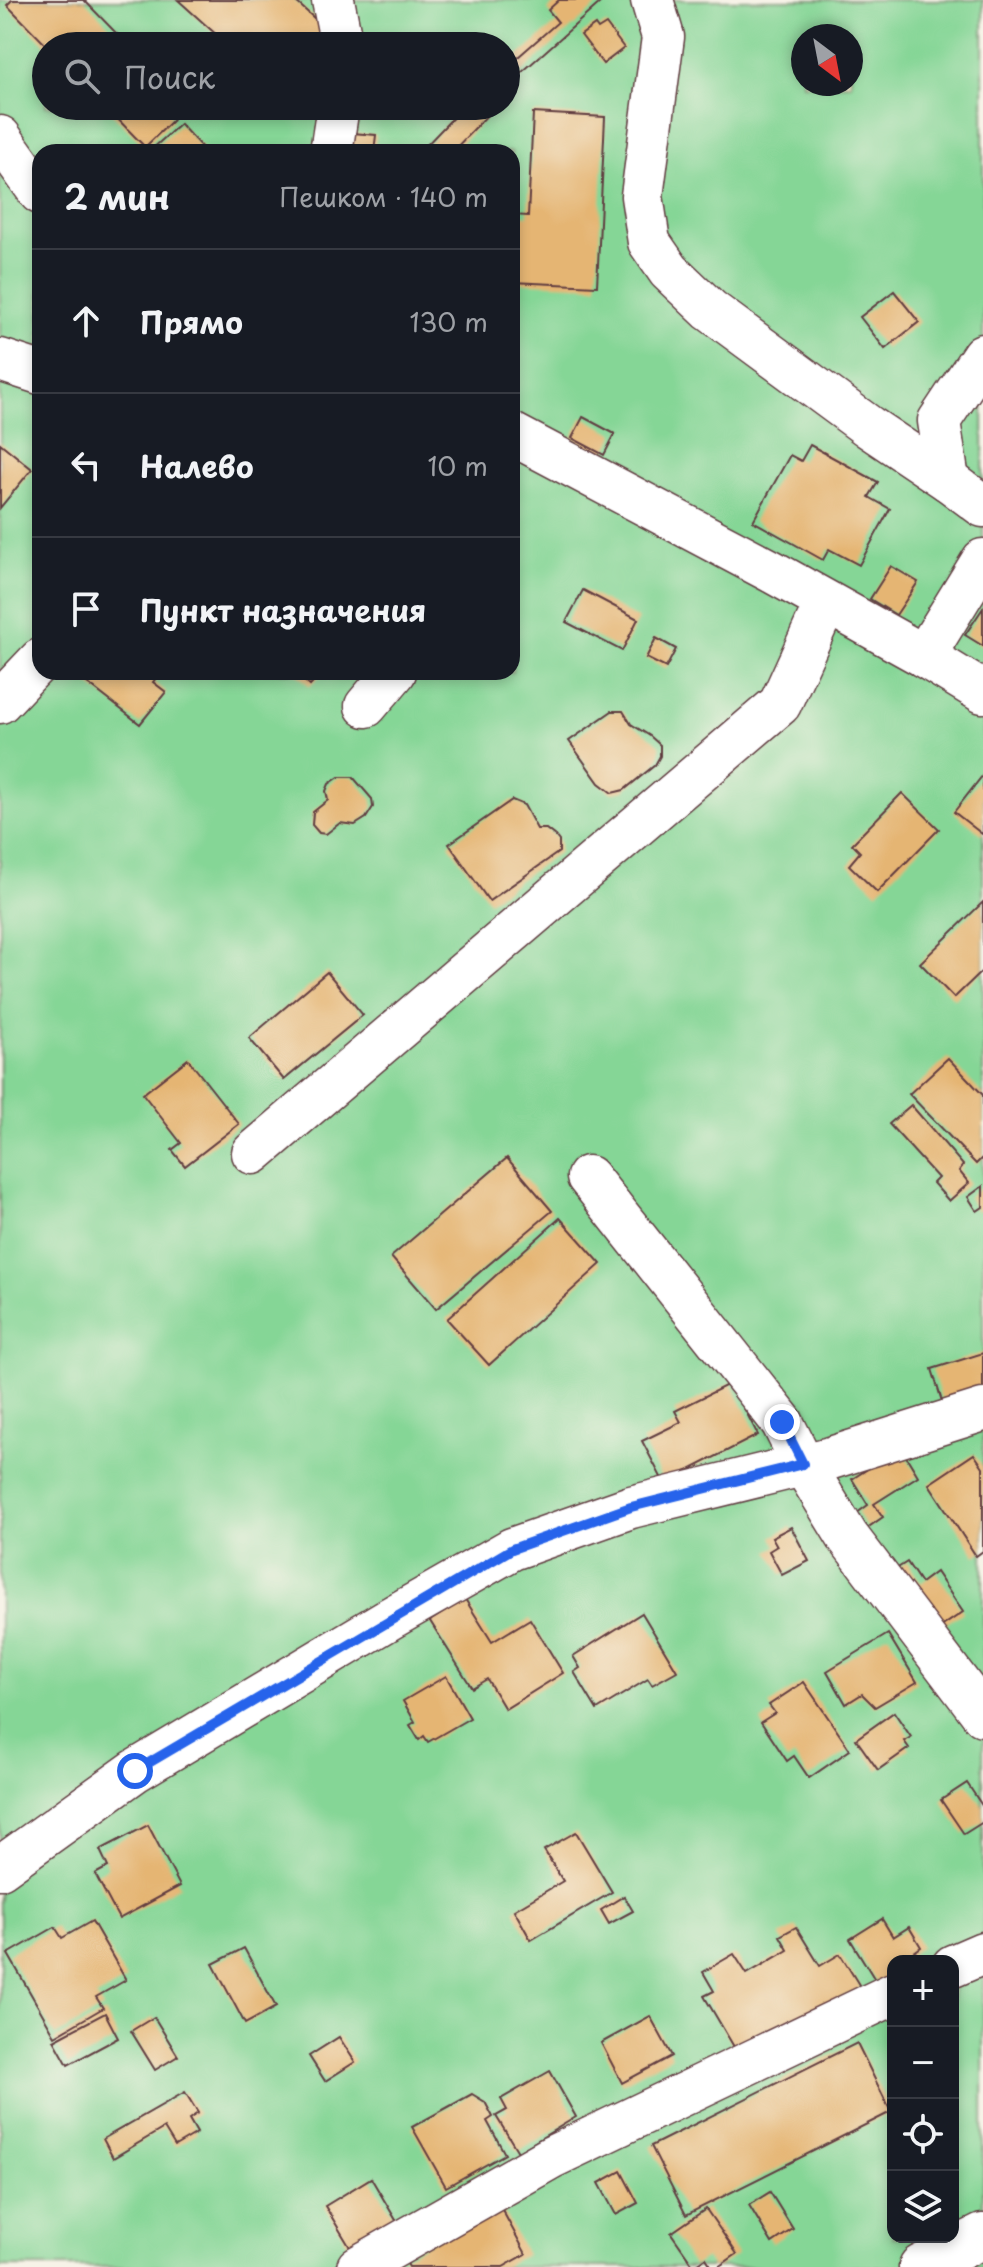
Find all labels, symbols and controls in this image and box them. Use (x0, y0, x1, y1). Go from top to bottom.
north arrow (791, 24, 863, 96)
search box (32, 32, 520, 120)
icon: search (60, 54, 104, 98)
text: Поиск (124, 54, 215, 99)
text: 2 мин (64, 170, 170, 222)
text: Пешком · 140 m (279, 177, 488, 216)
icon: ahead (64, 299, 108, 343)
text: Прямо (140, 299, 243, 344)
text: 130 m (409, 302, 488, 341)
icon: left (64, 443, 108, 487)
text: Налево (140, 443, 254, 488)
text: 10 m (427, 446, 488, 485)
icon: arrive (64, 587, 108, 631)
text: Пункт назначения (140, 587, 426, 632)
route end (764, 1404, 800, 1440)
route start (117, 1753, 153, 1789)
map controls (887, 1955, 959, 2243)
button: + (887, 1955, 959, 2027)
button: − (887, 2027, 959, 2099)
button: locate (887, 2099, 959, 2171)
button: layers (887, 2171, 959, 2243)

